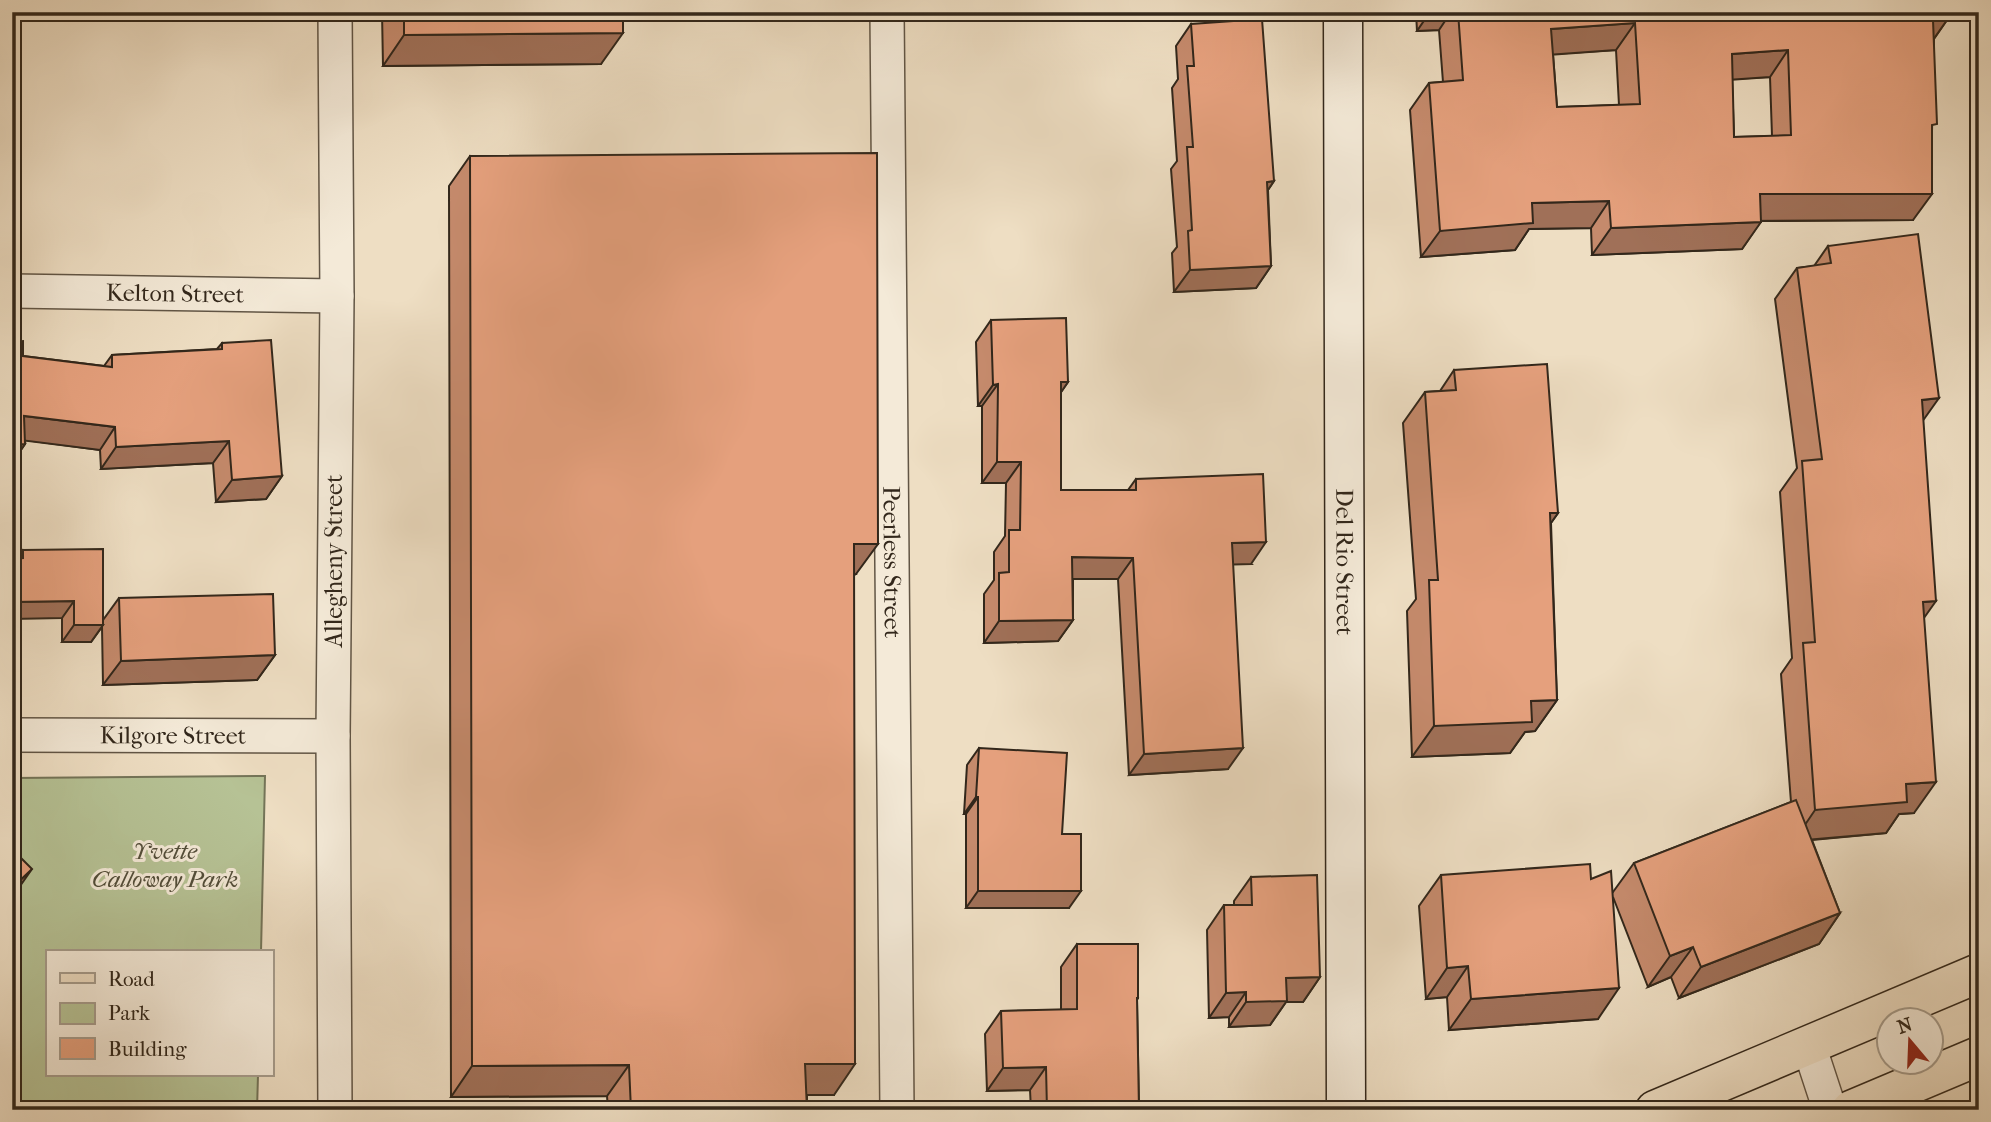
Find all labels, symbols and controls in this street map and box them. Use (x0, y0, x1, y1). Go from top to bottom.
street label: Kelton Street (106, 278, 245, 309)
street label: Allegheny Street (320, 474, 348, 649)
street label: Peerless Street (877, 486, 907, 639)
street label: Del Rio Street (1330, 488, 1359, 636)
street label: Kilgore Street (100, 721, 247, 750)
park label: Yvette Calloway Park (92, 837, 238, 893)
legend (46, 950, 273, 1076)
text: Road (108, 967, 155, 991)
text: Park (108, 1001, 150, 1025)
north arrow (1876, 1006, 1946, 1076)
text: N (1894, 1013, 1916, 1039)
text: Building (108, 1037, 187, 1061)

